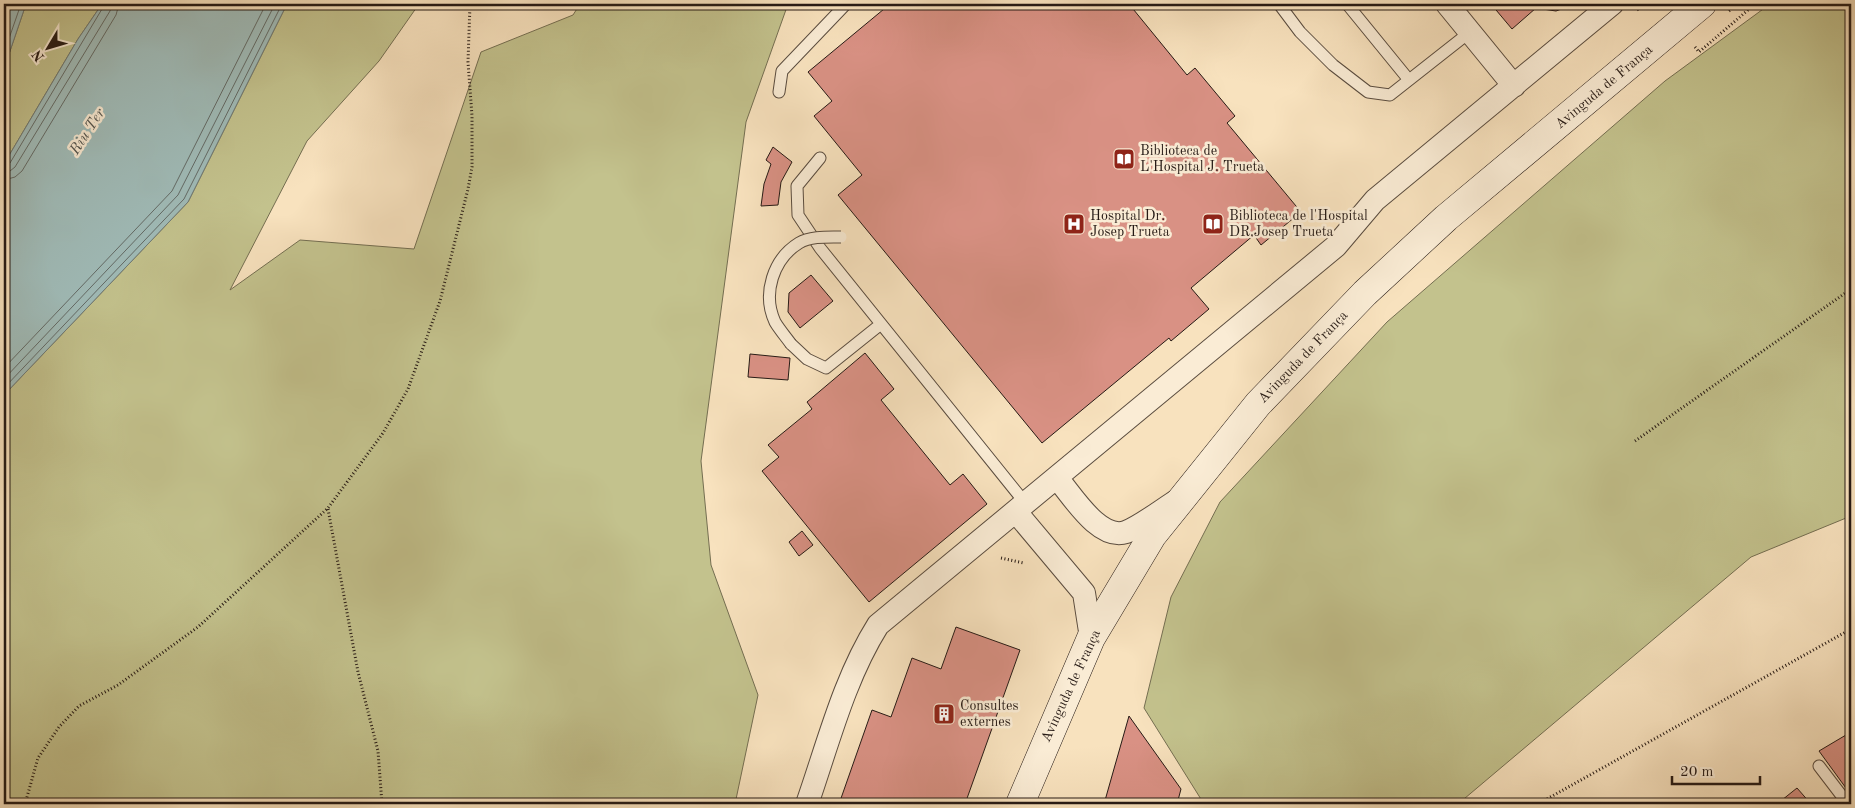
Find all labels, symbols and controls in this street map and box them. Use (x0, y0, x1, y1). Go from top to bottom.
north arrow (22, 22, 72, 72)
street label: Avinguda de França (1553, 42, 1655, 132)
text: N (30, 47, 47, 64)
water label: Riu Ter (67, 106, 109, 159)
place label: Biblioteca de L'Hospital J. Trueta (1140, 144, 1264, 174)
library icon: Biblioteca de L'Hospital J. Trueta (1112, 147, 1136, 171)
place label: Hospital Dr. Josep Trueta (1090, 209, 1170, 239)
place label: Biblioteca de l'Hospital DR.Josep Trueta (1229, 209, 1368, 239)
hospital icon: Hospital Dr. Josep Trueta (1062, 212, 1086, 236)
library icon: Biblioteca de l'Hospital DR.Josep Trueta (1201, 212, 1225, 236)
street label: Avinguda de França (1256, 308, 1351, 406)
street label: Avinguda de França (1039, 628, 1103, 744)
place label: Consultes externes (960, 699, 1019, 729)
building icon: Consultes externes (932, 702, 956, 726)
scale bar (1672, 753, 1760, 785)
text: 20 m (1680, 765, 1714, 780)

